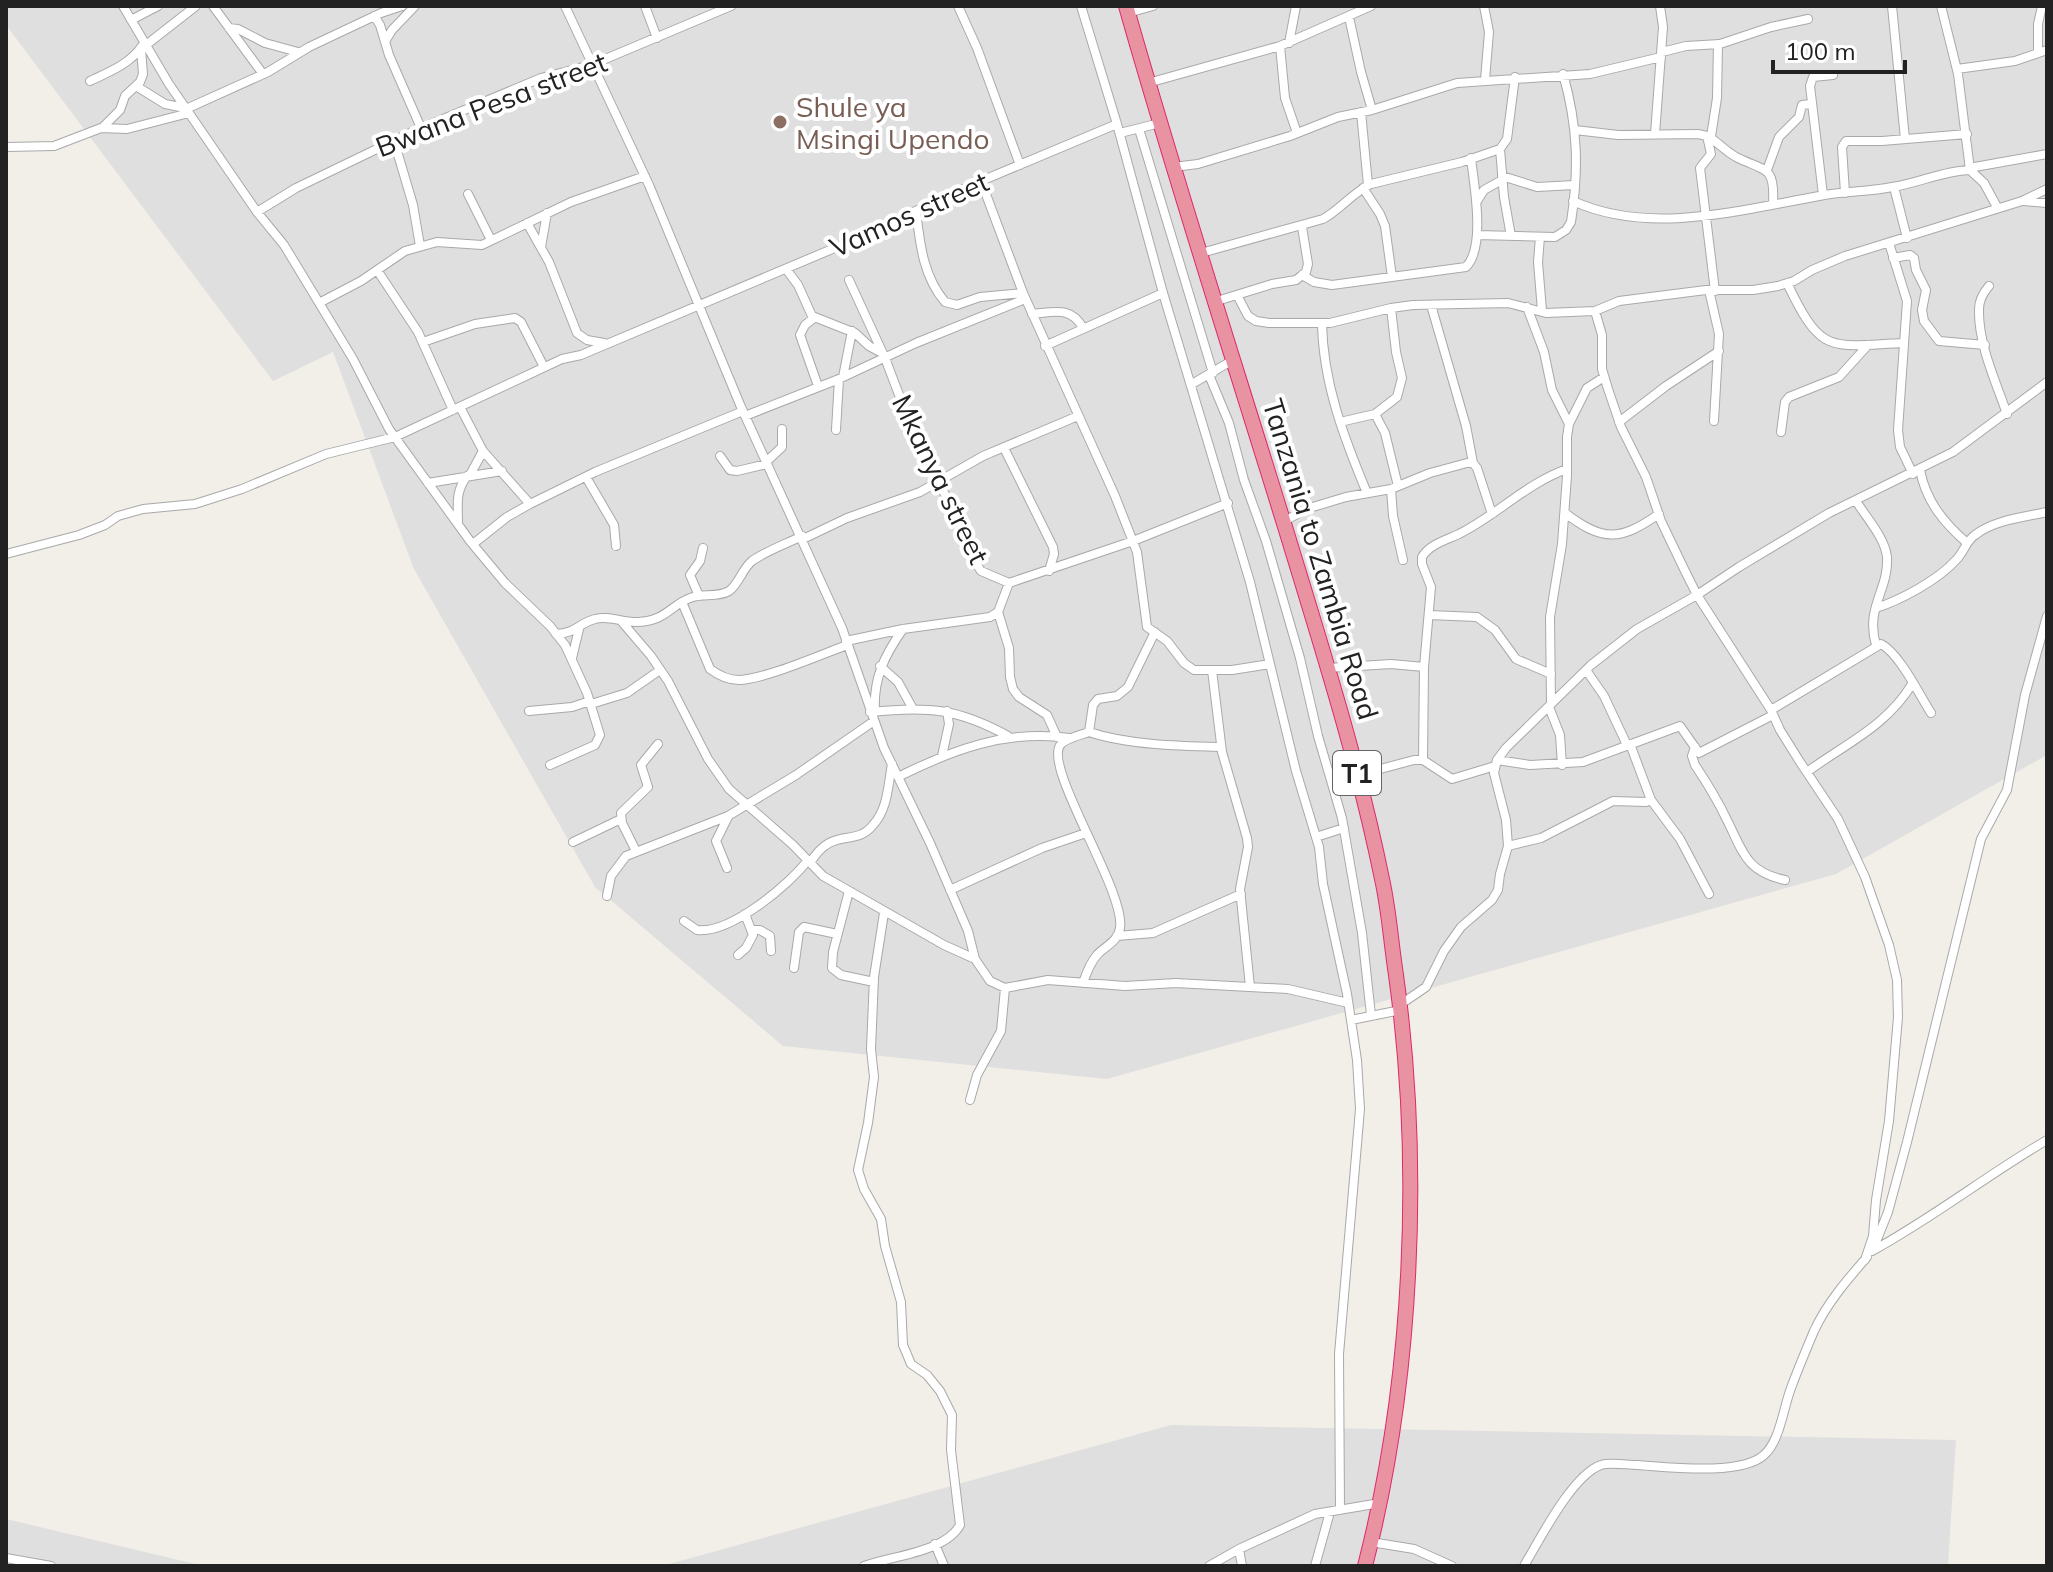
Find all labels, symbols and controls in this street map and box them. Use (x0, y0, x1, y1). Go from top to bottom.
scale bar (1773, 24, 1905, 74)
text: 100 m (1785, 36, 1856, 66)
street label: Bwana Pesa street (370, 44, 612, 164)
place label: Shule ya Msingi Upendo (796, 89, 990, 156)
marker: Shule ya Msingi Upendo (771, 113, 789, 131)
street label: Vamos street (824, 163, 994, 265)
street label: Mkanya street (885, 389, 997, 569)
street label: Tanzania to Zambia Road (1256, 395, 1386, 723)
road number: T1 (1333, 751, 1381, 795)

